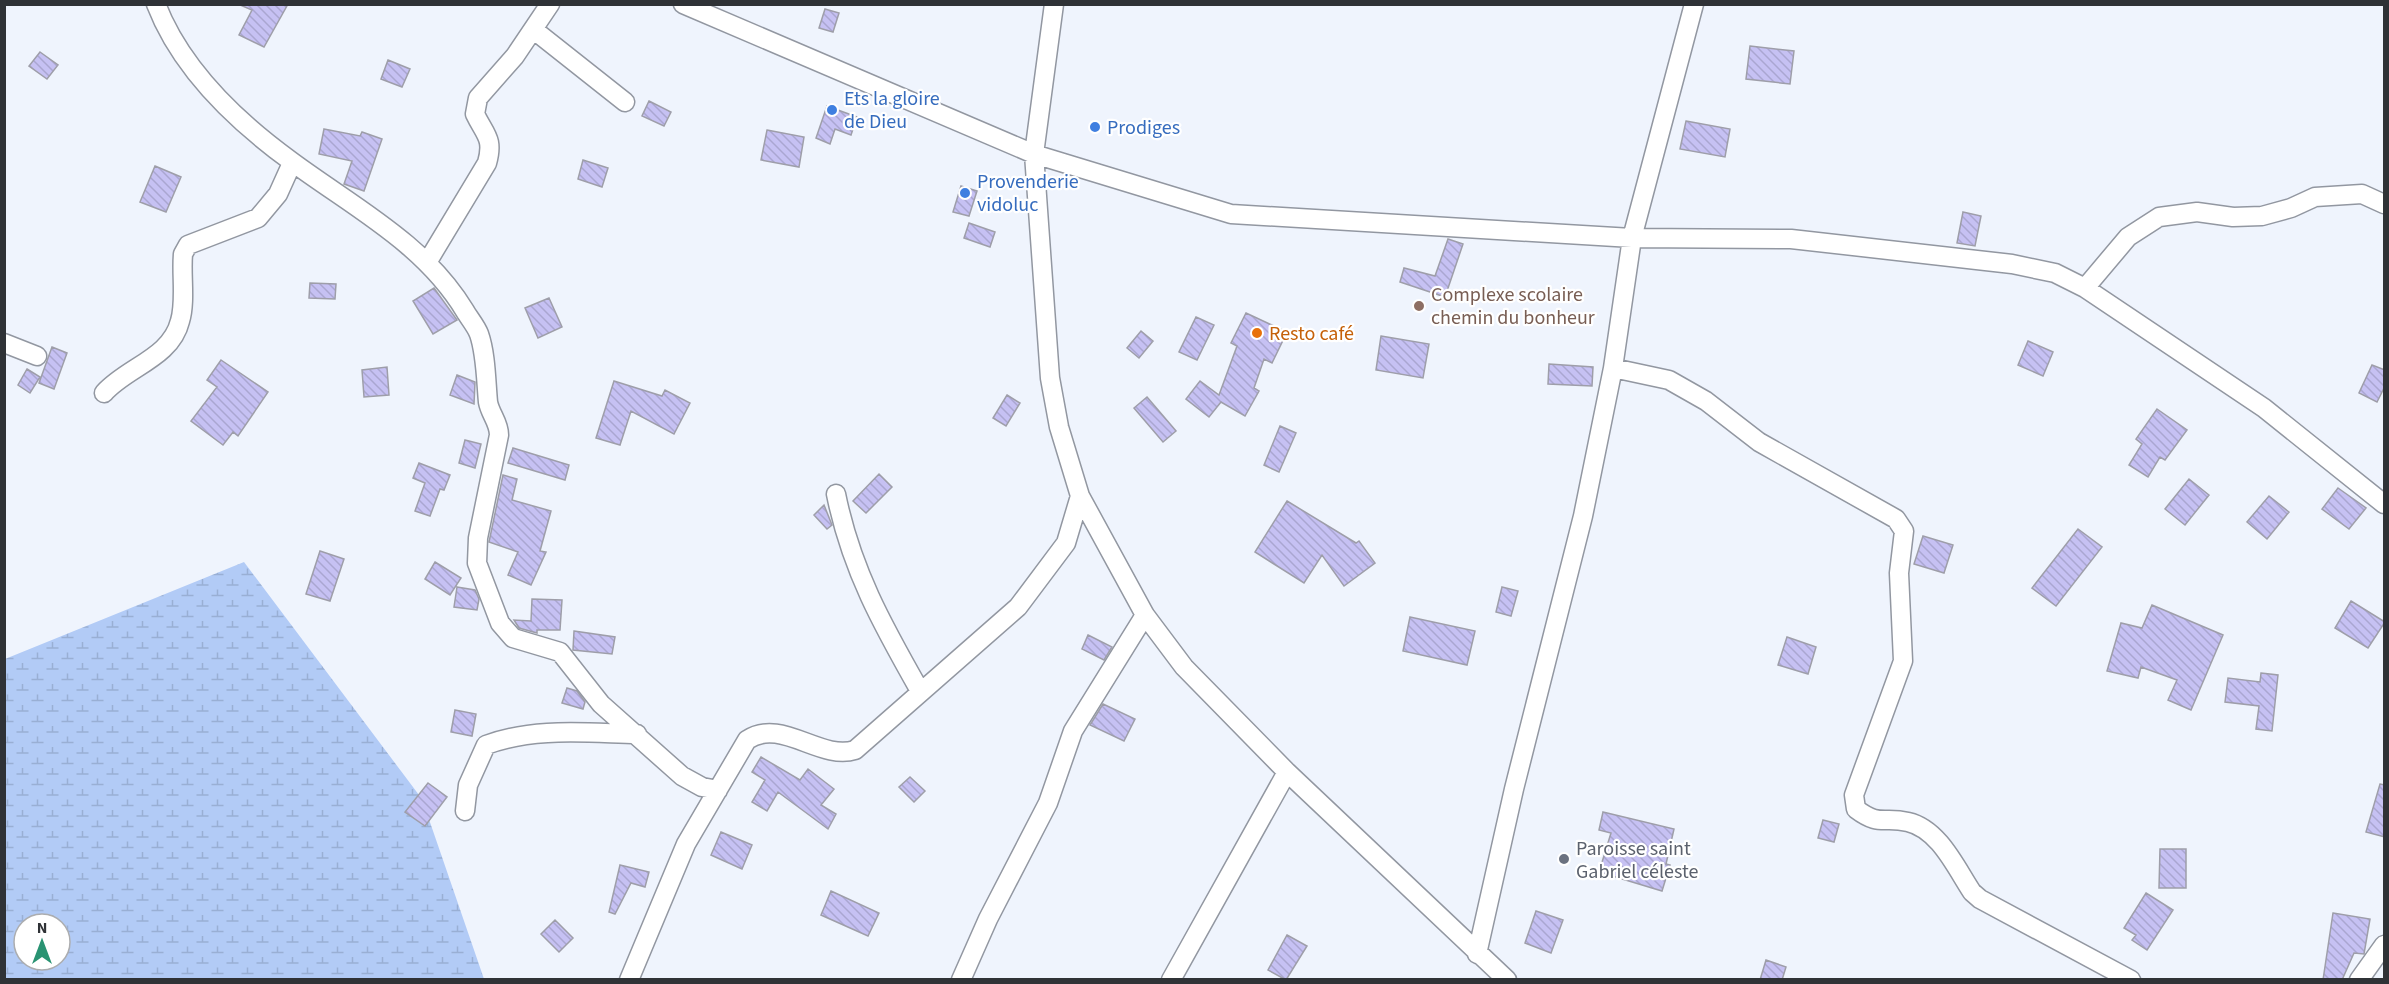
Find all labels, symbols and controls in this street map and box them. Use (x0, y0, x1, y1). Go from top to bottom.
place label: Ets la gloire de Dieu (844, 85, 940, 136)
marker: Ets la gloire de Dieu (825, 103, 839, 117)
place label: Prodiges (1107, 114, 1180, 142)
marker: Prodiges (1088, 120, 1102, 134)
place label: Provenderie vidoluc (977, 168, 1079, 219)
marker: Provenderie vidoluc (958, 186, 972, 200)
place label: Complexe scolaire chemin du bonheur (1431, 281, 1595, 332)
marker: Complexe scolaire chemin du bonheur (1412, 299, 1426, 313)
place label: Resto café (1269, 320, 1354, 348)
marker: Resto café (1250, 326, 1264, 340)
place label: Paroisse saint Gabriel céleste (1576, 835, 1698, 886)
marker: Paroisse saint Gabriel céleste (1557, 852, 1571, 866)
north arrow (12, 912, 72, 972)
text: N (37, 917, 47, 939)

